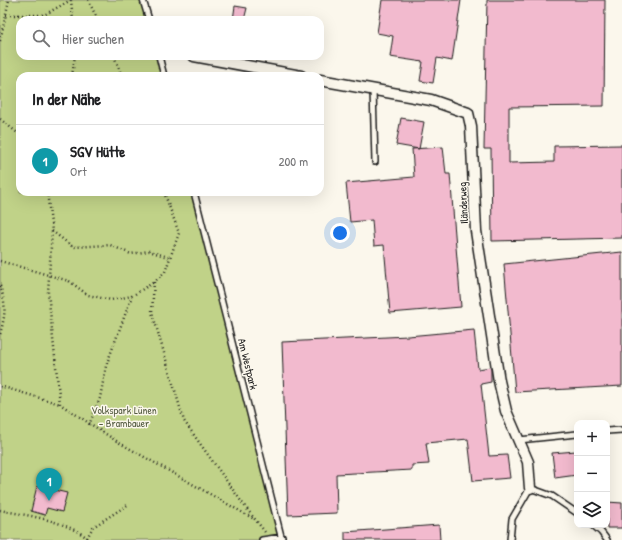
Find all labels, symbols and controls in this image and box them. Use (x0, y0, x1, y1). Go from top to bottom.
search box (16, 16, 324, 60)
icon: search (30, 27, 52, 49)
text: Hier suchen (62, 28, 124, 49)
text: In der Nähe (32, 87, 101, 110)
text: SGV Hütte (70, 141, 125, 162)
text: 1 (43, 152, 47, 170)
text: 200 m (278, 152, 308, 170)
text: Ort (70, 162, 87, 180)
street label: Iländerweg (455, 182, 471, 224)
your location (330, 223, 350, 243)
street label: Am Westpark (235, 337, 261, 392)
park label: Volkspark Lünen – Brambauer (91, 403, 157, 430)
map controls (574, 420, 610, 528)
button: + (574, 420, 610, 456)
button: − (574, 456, 610, 492)
pin: 1 (36, 468, 62, 501)
button: layers (574, 492, 610, 528)

